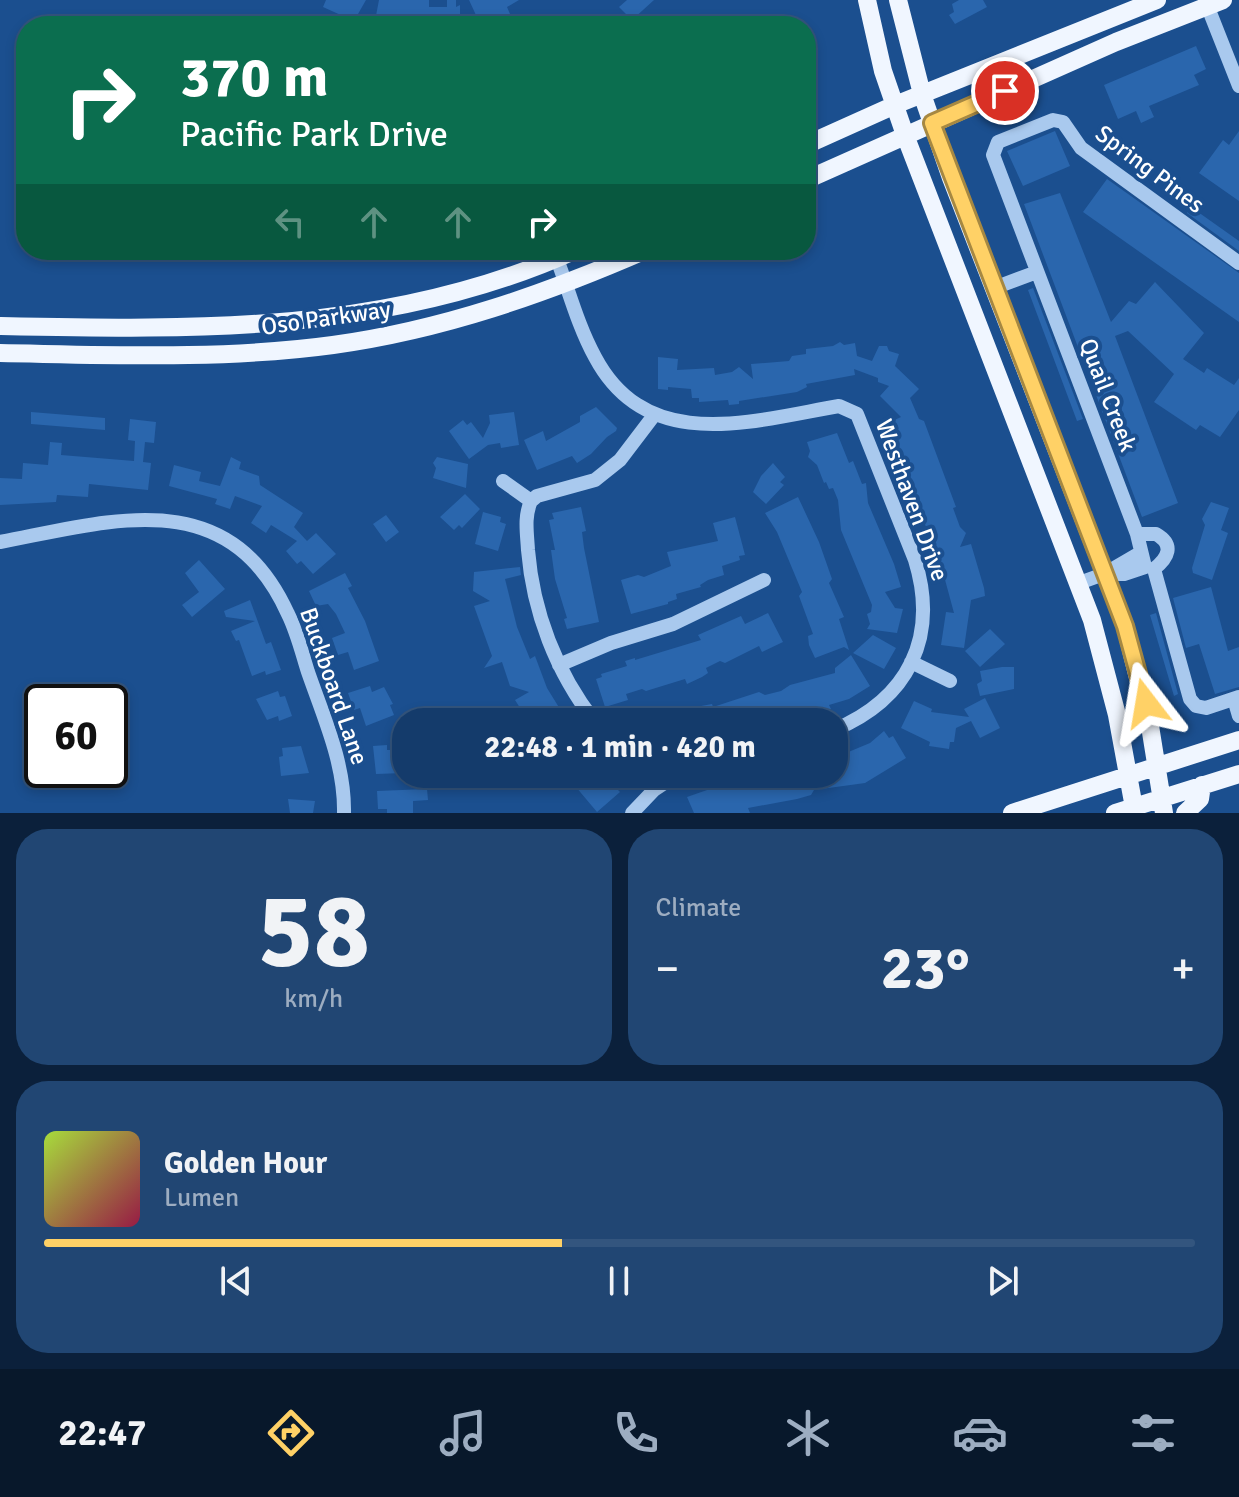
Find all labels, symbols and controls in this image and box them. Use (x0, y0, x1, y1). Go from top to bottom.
text: 370 m (180, 43, 328, 112)
icon: right (48, 48, 152, 152)
pin (971, 57, 1039, 125)
icon: arrive (983, 69, 1027, 113)
text: Pacific Park Drive (180, 112, 448, 157)
street label: Spring Pines (1090, 118, 1210, 220)
icon: left (268, 200, 312, 244)
icon: ahead (352, 200, 396, 244)
icon: ahead (436, 200, 480, 244)
icon: right (520, 200, 564, 244)
street label: Oso Parkway (259, 294, 393, 342)
street label: Quail Creek (1073, 334, 1143, 456)
street label: Westhaven Drive (869, 415, 955, 585)
street label: Buckboard Lane (293, 603, 375, 769)
position arrow (1104, 661, 1188, 745)
speed limit sign: 60 (24, 684, 128, 788)
text: 22:48 · 1 min · 420 m (484, 729, 756, 766)
text: 58 (258, 867, 370, 995)
text: Climate (656, 892, 741, 924)
text: 23° (881, 932, 970, 1006)
text: − (656, 942, 679, 996)
text: + (1171, 942, 1195, 996)
text: km/h (284, 983, 343, 1015)
text: Golden Hour (164, 1145, 327, 1182)
text: Lumen (164, 1182, 239, 1214)
icon: previous (214, 1259, 258, 1303)
icon: pause (597, 1259, 641, 1303)
icon: next (981, 1259, 1025, 1303)
icon: directions (263, 1405, 319, 1461)
icon: music (435, 1405, 491, 1461)
icon: phone (608, 1405, 664, 1461)
icon: climate (780, 1405, 836, 1461)
icon: car (952, 1405, 1008, 1461)
icon: filters (1125, 1405, 1181, 1461)
text: 22:47 (58, 1411, 147, 1456)

